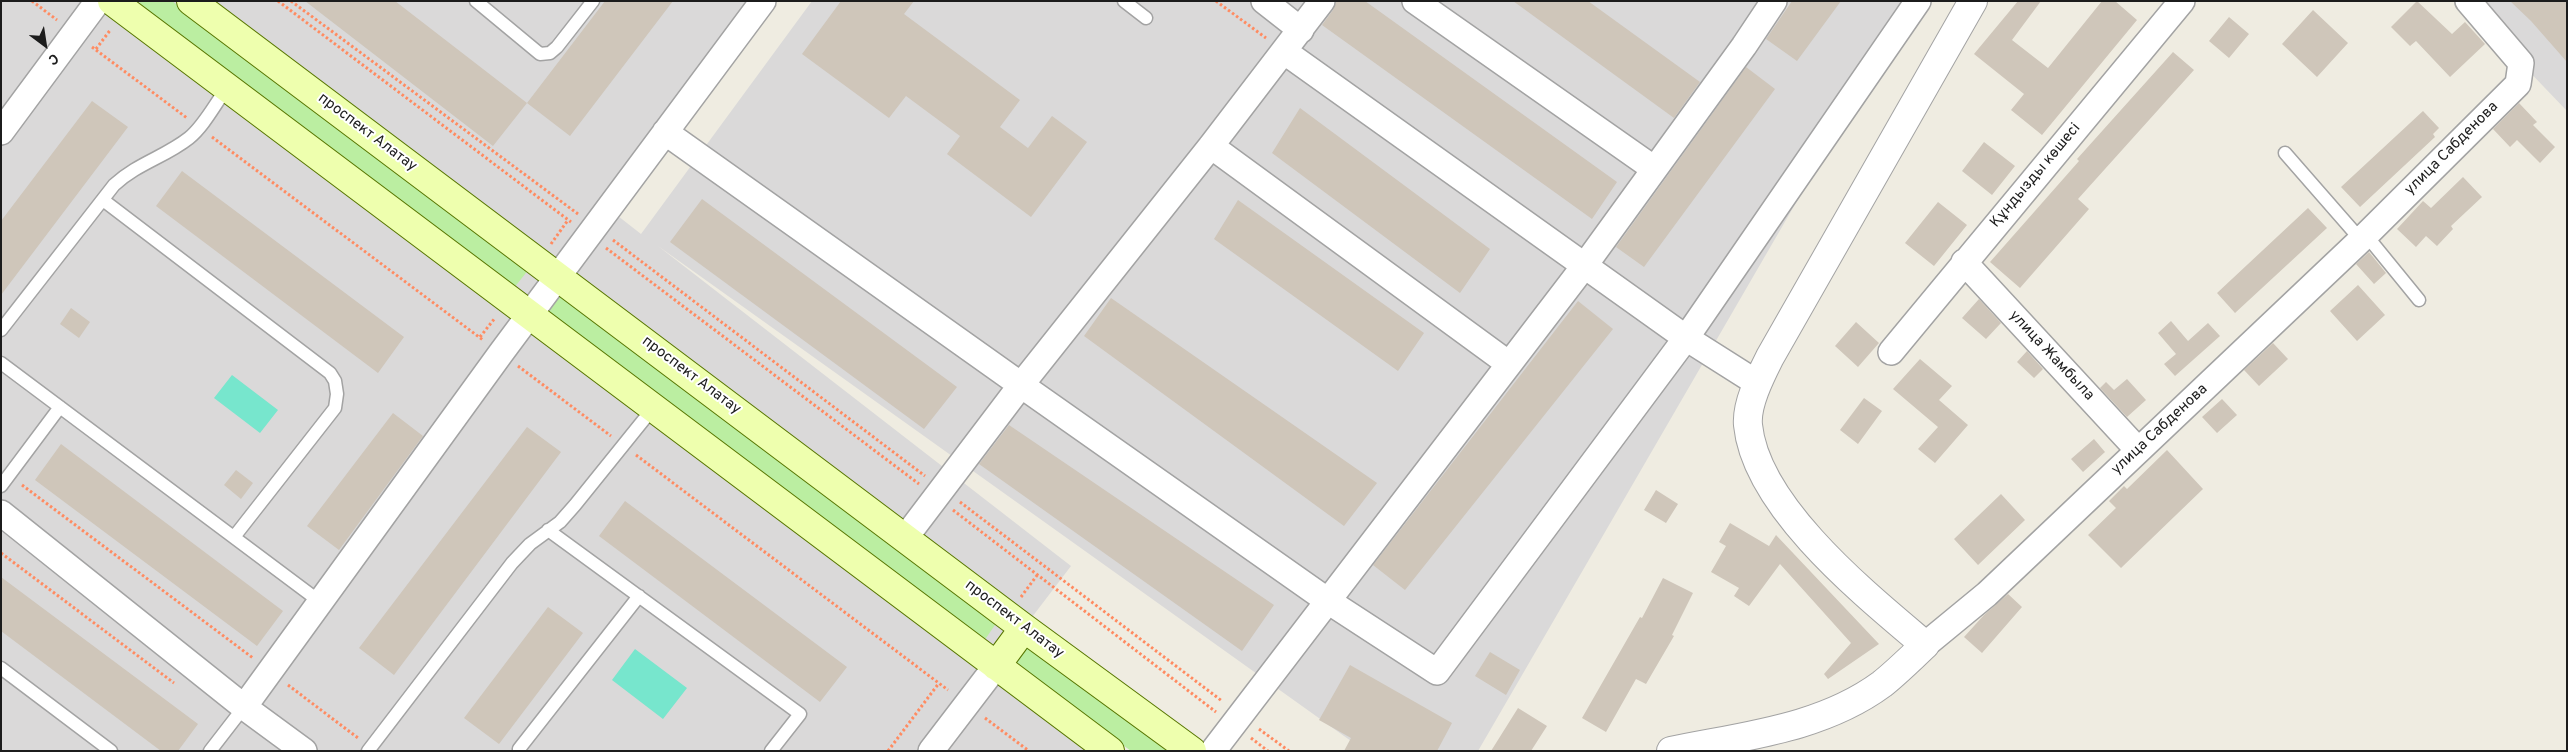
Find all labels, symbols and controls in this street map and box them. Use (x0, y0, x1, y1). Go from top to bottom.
north arrow (20, 20, 70, 70)
text: С (45, 49, 61, 68)
street label: проспект Алатау (314, 90, 420, 176)
street label: улица Сабденова (2402, 99, 2502, 199)
street label: Құндызды көшесі (1987, 120, 2085, 232)
street label: улица Жамбыла (2005, 307, 2097, 405)
street label: проспект Алатау (638, 333, 744, 419)
street label: улица Сабденова (2108, 381, 2212, 479)
street label: проспект Алатау (961, 577, 1067, 663)

